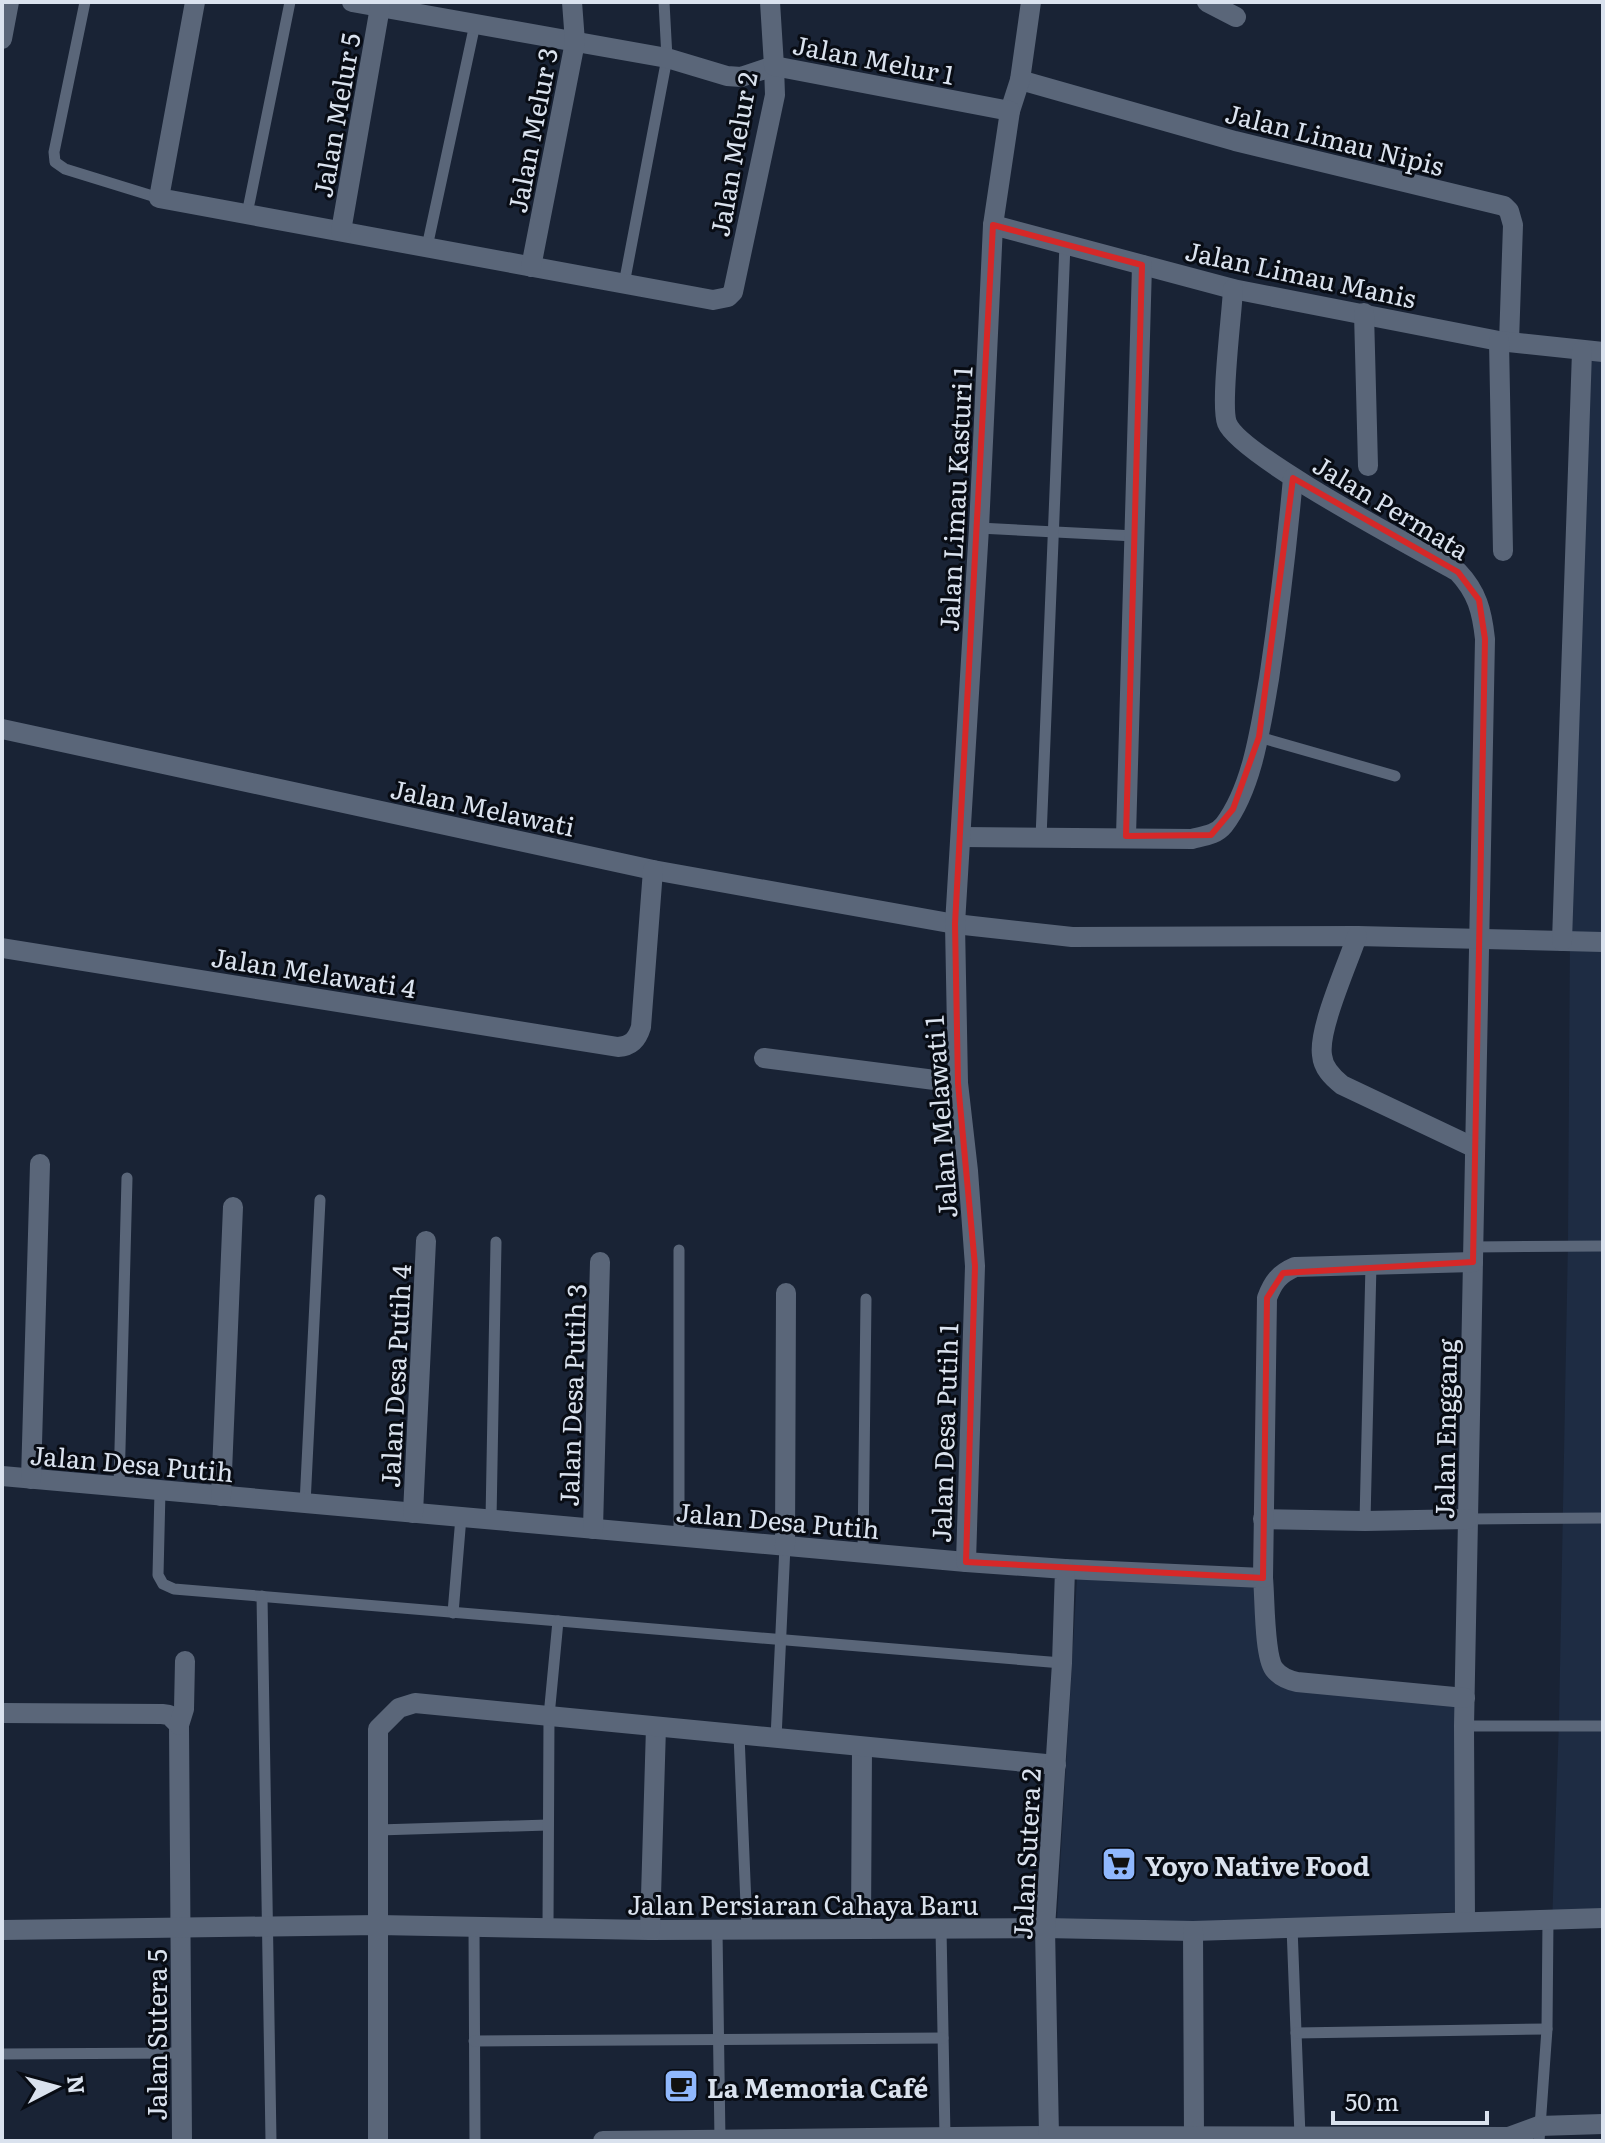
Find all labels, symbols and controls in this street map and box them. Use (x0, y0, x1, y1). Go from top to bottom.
street label: Jalan Melur 1 (790, 23, 958, 93)
street label: Jalan Melur 5 (301, 30, 369, 200)
street label: Jalan Melur 3 (496, 44, 566, 216)
street label: Jalan Melur 2 (698, 69, 766, 239)
street label: Jalan Limau Nipis (1222, 92, 1448, 184)
street label: Jalan Limau Manis (1182, 230, 1420, 316)
street label: Jalan Limau Kasturi 1 (928, 365, 980, 633)
street label: Jalan Permata (1306, 444, 1478, 568)
street label: Jalan Melawati (387, 767, 579, 845)
street label: Jalan Melawati 4 (209, 936, 419, 1006)
street label: Jalan Melawati 1 (912, 1014, 966, 1220)
street label: Jalan Desa Putih 4 (369, 1263, 419, 1489)
street label: Jalan Desa Putih 3 (548, 1283, 594, 1507)
street label: Jalan Desa Putih 1 (920, 1322, 966, 1544)
street label: Jalan Enggang (1423, 1338, 1465, 1519)
street label: Jalan Desa Putih (29, 1434, 235, 1490)
street label: Jalan Desa Putih (675, 1491, 881, 1547)
street label: Jalan Sutera 2 (1001, 1767, 1049, 1941)
supermarket icon: Yoyo Native Food (1100, 1845, 1138, 1883)
place label: Yoyo Native Food (1145, 1845, 1370, 1884)
street label: Jalan Persiaran Cahaya Baru (627, 1884, 979, 1923)
street label: Jalan Sutera 5 (136, 1949, 175, 2121)
north arrow (16, 2047, 96, 2127)
cafe icon: La Memoria Café (662, 2067, 700, 2105)
place label: La Memoria Café (707, 2067, 928, 2106)
text: N (60, 2074, 95, 2096)
scale bar (1333, 2075, 1487, 2125)
text: 50 m (1345, 2083, 1399, 2118)

